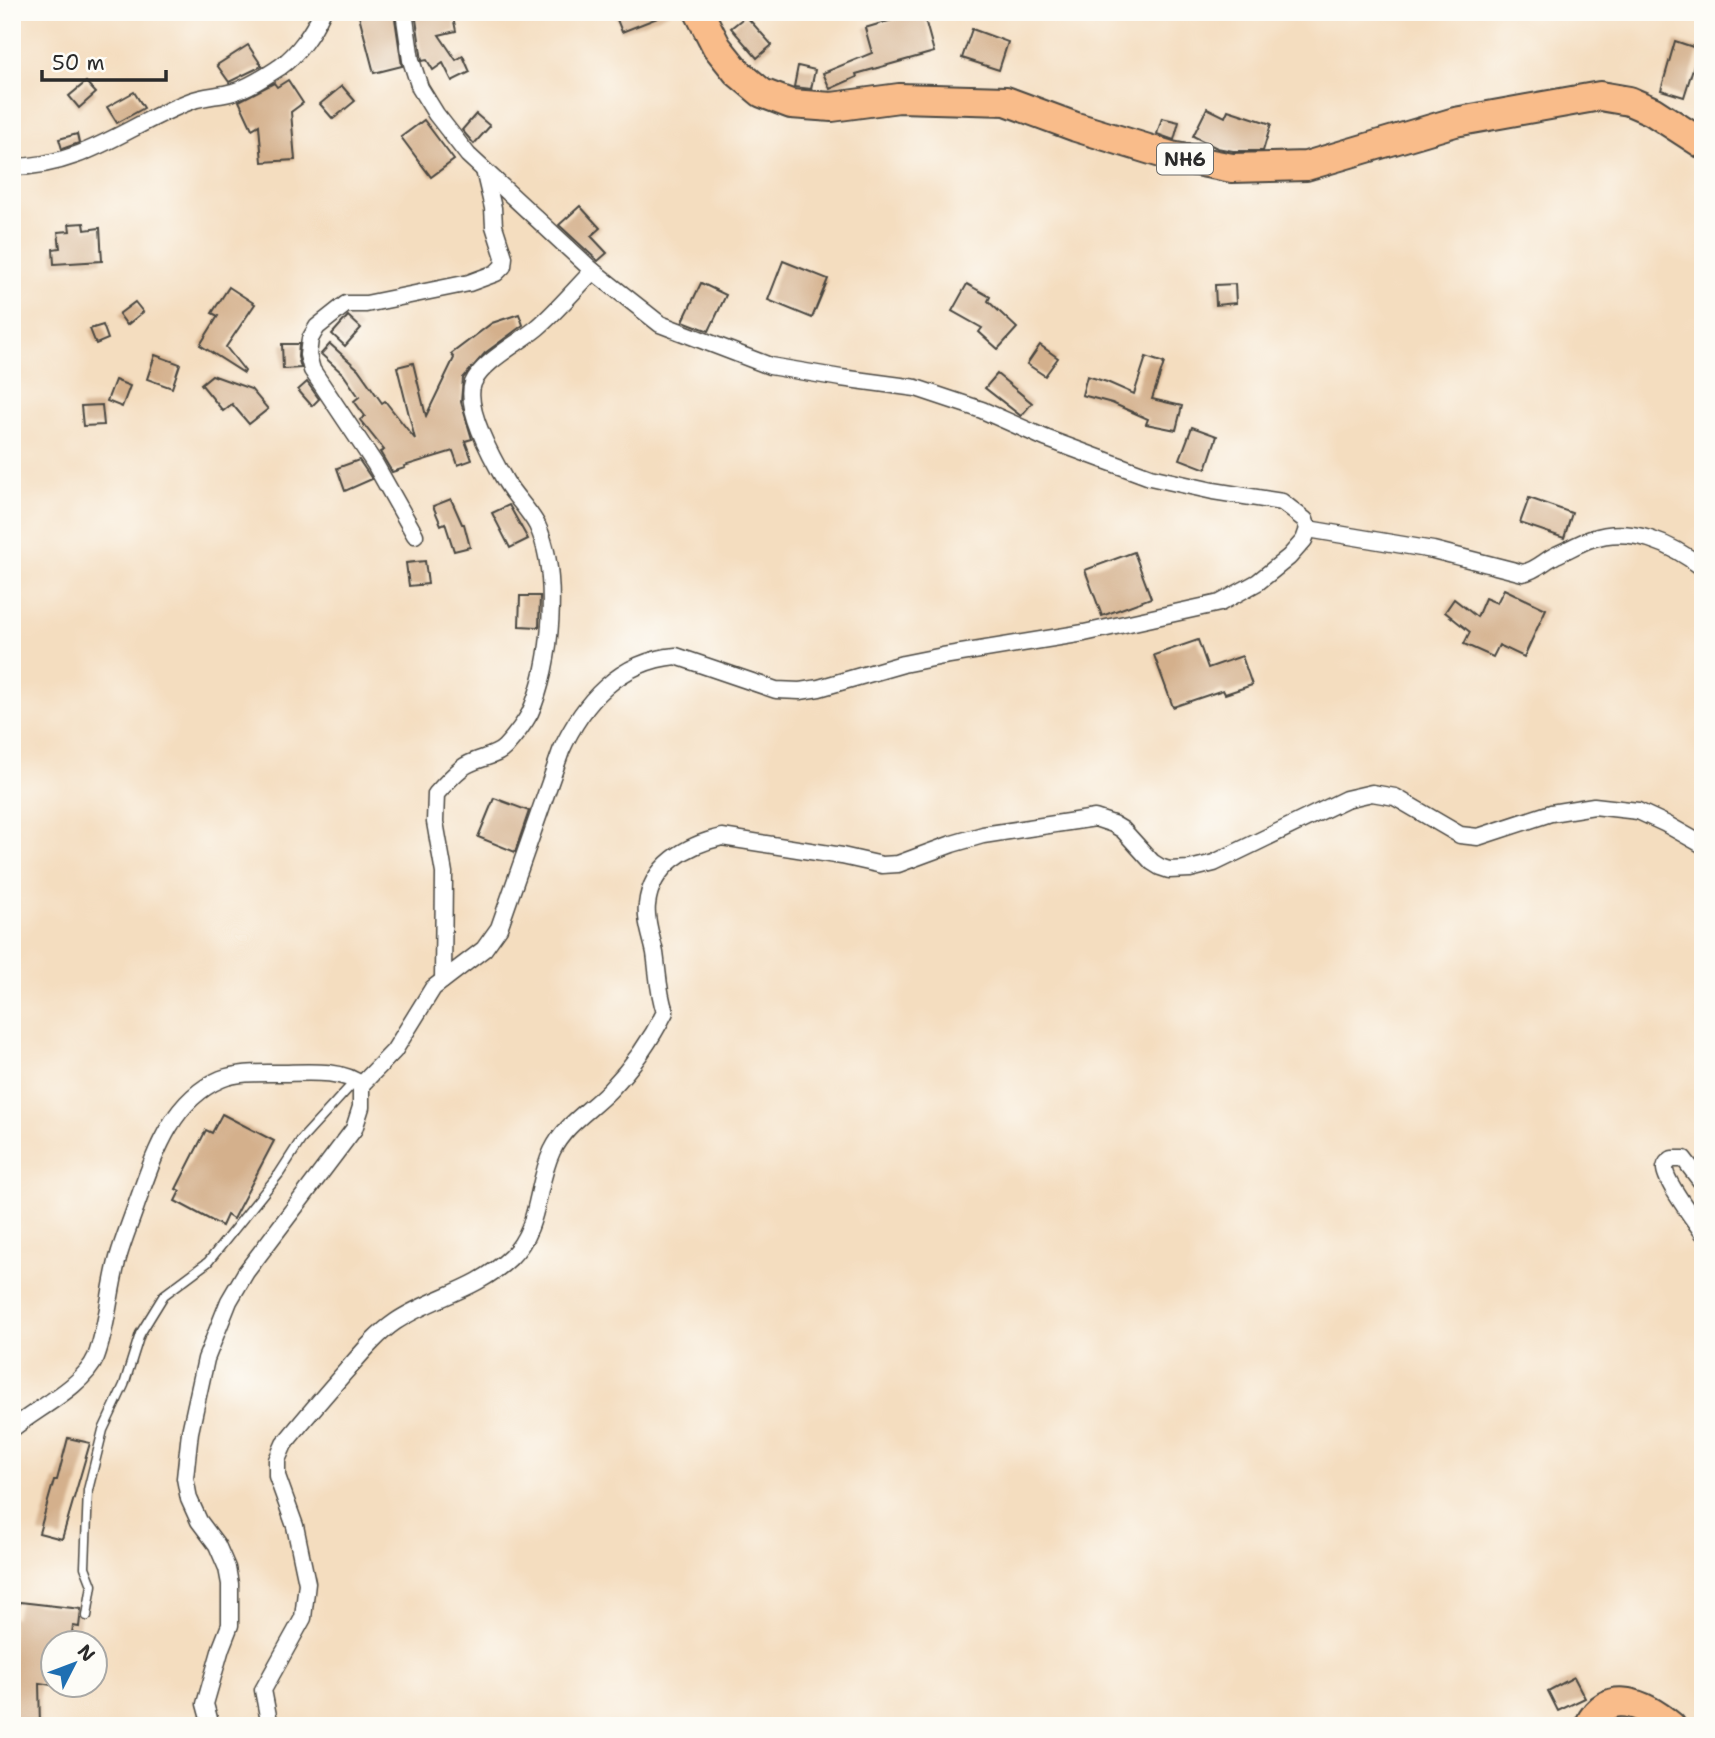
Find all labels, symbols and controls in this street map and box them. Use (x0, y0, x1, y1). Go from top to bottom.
scale bar (42, 38, 166, 82)
text: 50 m (52, 49, 105, 77)
road number: NH6 (1157, 144, 1213, 174)
north arrow (38, 1630, 108, 1700)
text: N (72, 1639, 101, 1667)

